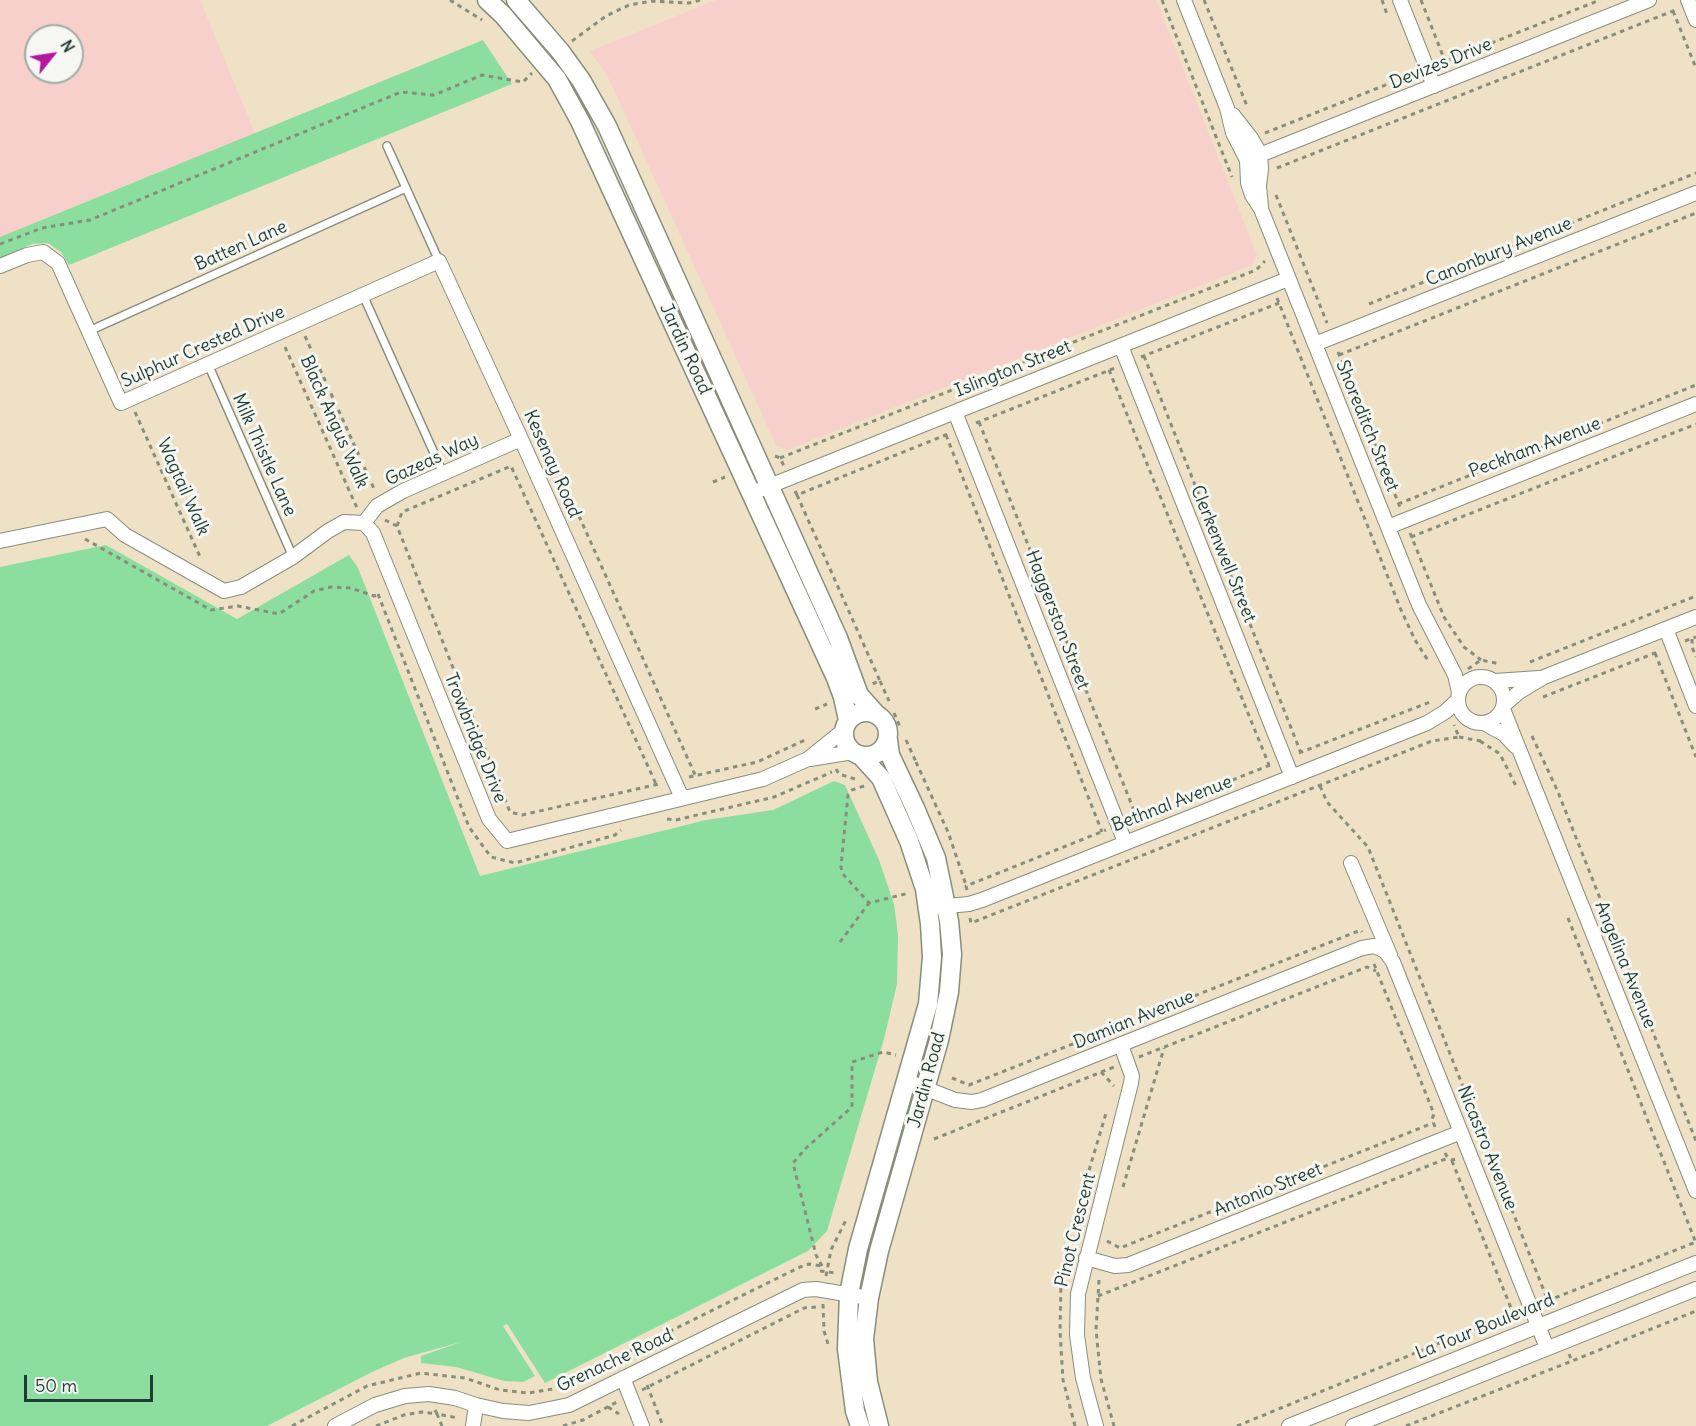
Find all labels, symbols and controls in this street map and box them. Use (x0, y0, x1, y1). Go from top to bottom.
north arrow (24, 24, 84, 84)
street label: Devizes Drive (1387, 34, 1495, 94)
text: N (56, 36, 79, 56)
street label: Canonbury Avenue (1423, 213, 1575, 291)
street label: Batten Lane (192, 216, 290, 276)
street label: Jardin Road (654, 300, 716, 398)
street label: Sulphur Crested Drive (118, 301, 288, 393)
street label: Islington Street (952, 336, 1074, 402)
street label: Black Angus Walk (295, 352, 373, 492)
street label: Shoreditch Street (1331, 357, 1403, 495)
street label: Milk Thistle Lane (227, 390, 301, 520)
street label: Kesenay Road (519, 407, 585, 521)
street label: Peckham Avenue (1466, 413, 1604, 483)
street label: Gazeas Way (382, 429, 482, 491)
street label: Wagtail Walk (152, 435, 214, 539)
street label: Clerkenwell Street (1186, 482, 1260, 626)
street label: Haggerston Street (1021, 547, 1093, 693)
street label: Trowbridge Drive (439, 670, 511, 806)
street label: Bethnal Avenue (1109, 771, 1235, 837)
street label: Angelina Avenue (1590, 898, 1660, 1032)
street label: Damian Avenue (1071, 986, 1197, 1054)
street label: Jardin Road (904, 1030, 950, 1130)
street label: Nicastro Avenue (1452, 1083, 1522, 1213)
street label: Antonio Street (1211, 1158, 1325, 1222)
street label: Pinot Crescent (1051, 1171, 1101, 1289)
street label: La Tour Boulevard (1413, 1289, 1557, 1365)
street label: Grenache Road (553, 1325, 677, 1397)
scale bar (27, 1363, 156, 1401)
text: 50 m (35, 1374, 77, 1397)

